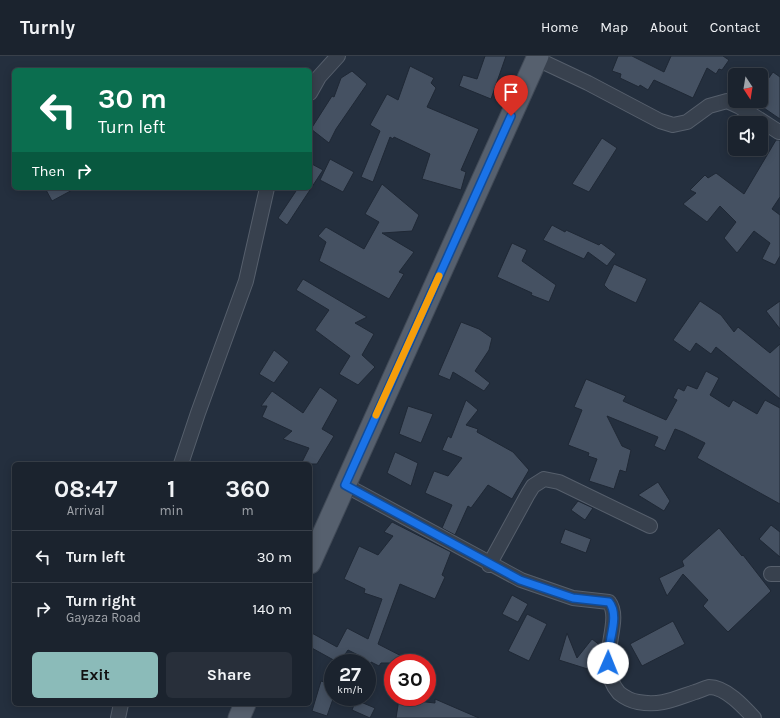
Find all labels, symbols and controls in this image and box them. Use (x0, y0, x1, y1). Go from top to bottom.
text: Turnly (20, 17, 75, 39)
text: Home (541, 19, 578, 36)
text: Map (600, 19, 628, 36)
text: About (650, 19, 688, 36)
text: Contact (710, 19, 760, 36)
north arrow (728, 68, 768, 108)
map controls (728, 68, 768, 156)
pin (494, 75, 528, 116)
icon: arrive (500, 81, 522, 103)
text: 30 m (98, 82, 167, 115)
icon: left (32, 84, 84, 136)
text: Turn left (98, 116, 166, 138)
button: sound (728, 116, 768, 156)
icon: right (73, 160, 95, 182)
text: Then (32, 162, 65, 180)
text: 08:47 (54, 475, 117, 503)
text: 1 (167, 475, 176, 503)
text: 360 (225, 475, 270, 503)
text: Arrival (67, 503, 105, 518)
text: min (159, 503, 183, 518)
text: m (242, 503, 254, 518)
icon: left (32, 546, 54, 568)
text: Turn left (66, 548, 125, 566)
text: 30 m (257, 548, 292, 566)
text: Turn right (66, 592, 136, 610)
icon: right (32, 598, 54, 620)
text: 140 m (252, 600, 292, 618)
text: Gayaza Road (66, 610, 141, 625)
position arrow (587, 642, 629, 684)
button: Exit (32, 652, 158, 698)
button: Share (166, 652, 292, 698)
speed limit sign: 30 (384, 654, 436, 706)
text: 27 (339, 663, 361, 686)
text: km/h (337, 684, 363, 696)

